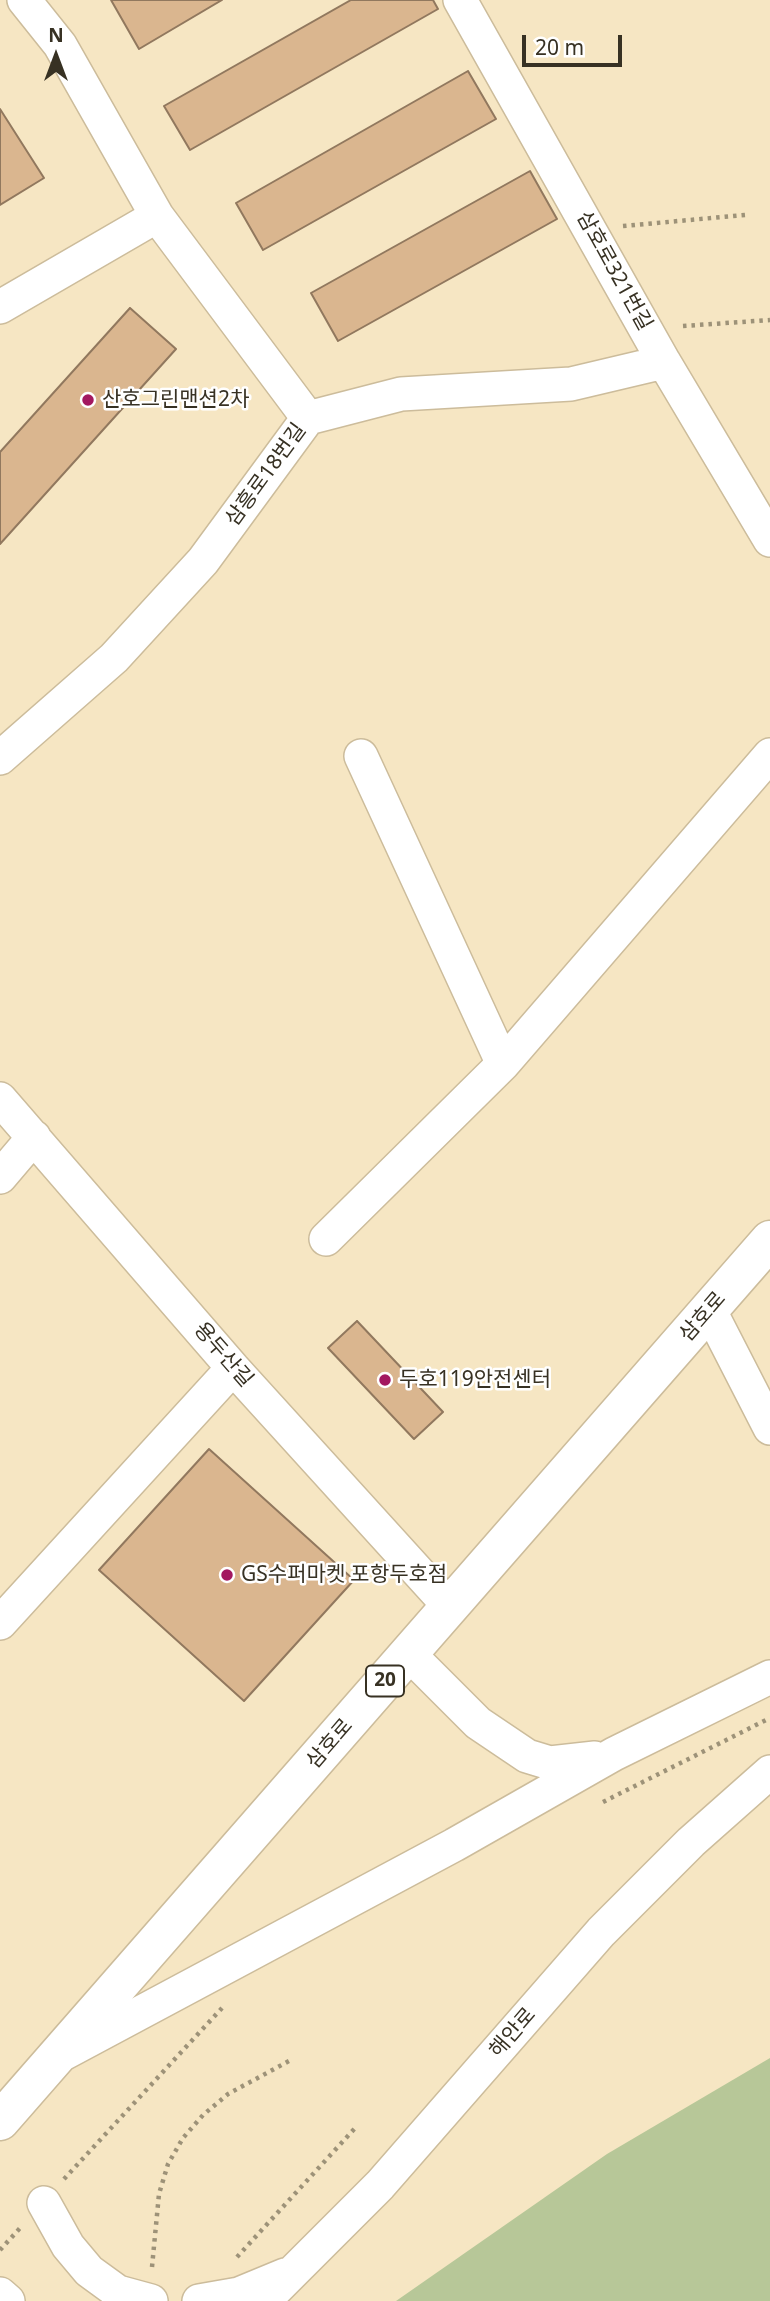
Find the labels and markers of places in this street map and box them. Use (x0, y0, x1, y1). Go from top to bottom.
place label: 산호그린맨션2차 (102, 387, 249, 413)
marker: 산호그린맨션2차 (80, 392, 96, 408)
place label: 두호119안전센터 (399, 1367, 551, 1393)
marker: 두호119안전센터 (377, 1372, 393, 1388)
place label: GS수퍼마켓 포항두호점 (241, 1562, 447, 1588)
marker: GS수퍼마켓 포항두호점 (219, 1567, 235, 1583)

